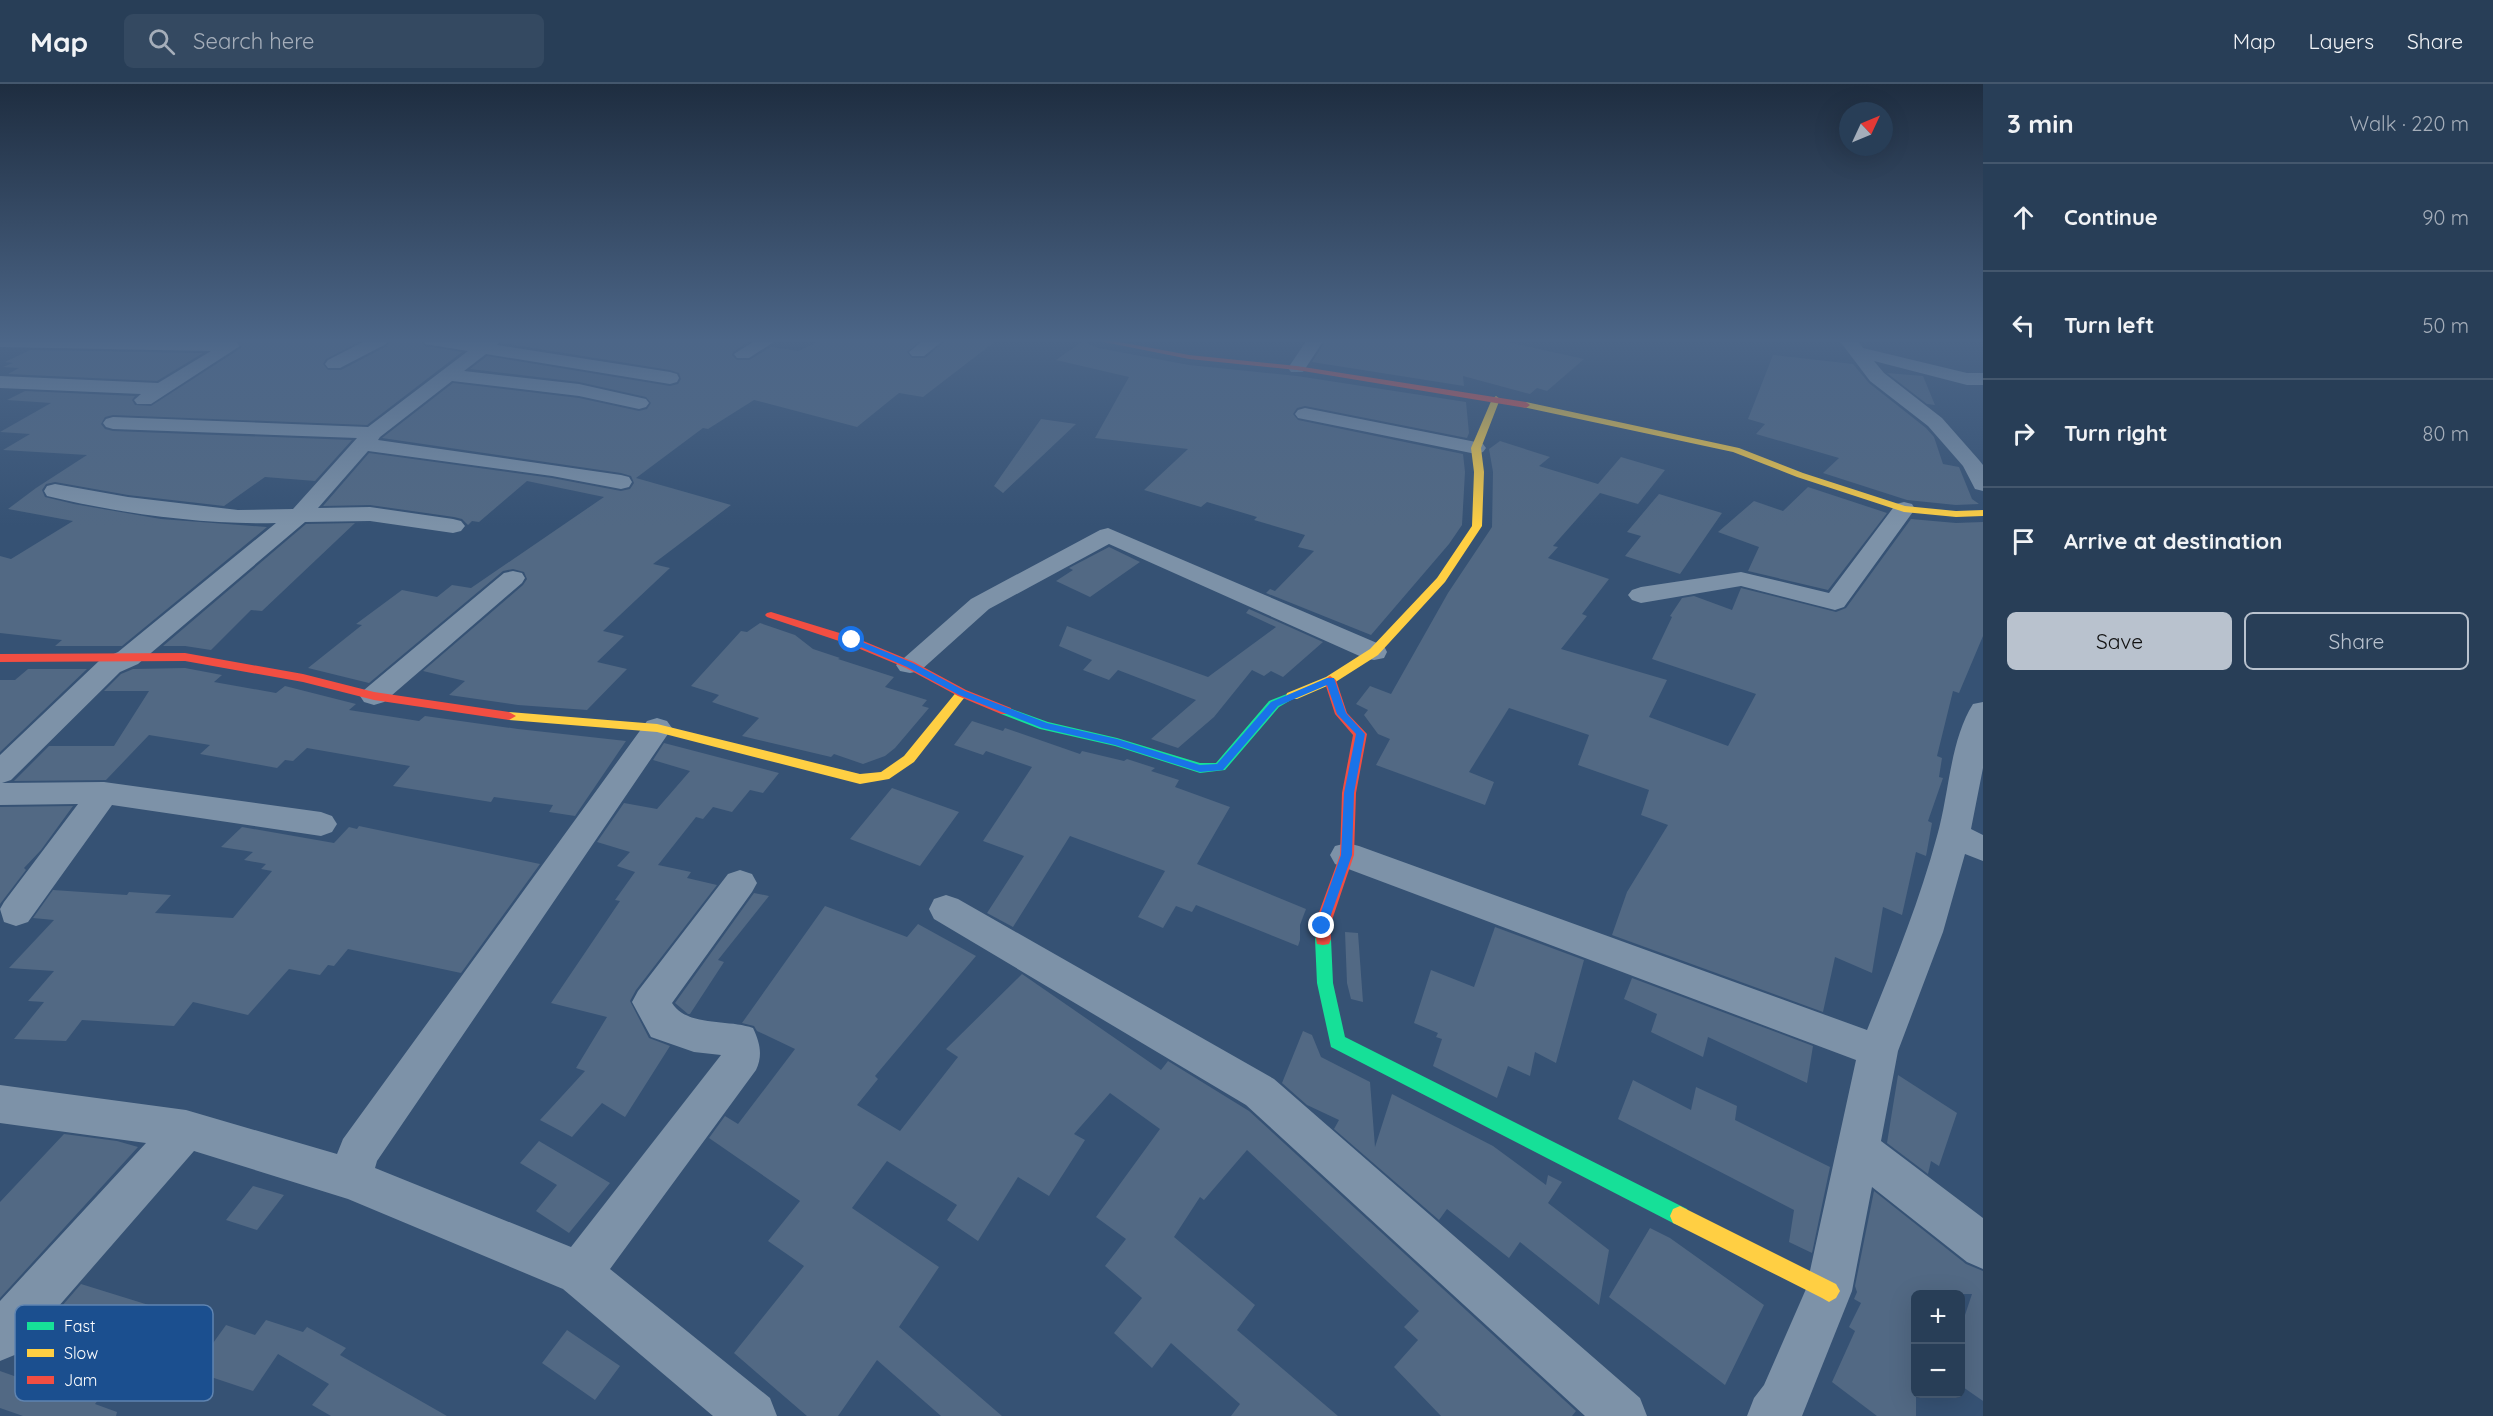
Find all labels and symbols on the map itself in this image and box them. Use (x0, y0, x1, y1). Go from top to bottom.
north arrow (1839, 102, 1893, 156)
route start (838, 626, 864, 652)
route end (1308, 912, 1334, 938)
legend (15, 1305, 213, 1401)
text: Fast (64, 1316, 95, 1336)
text: Slow (64, 1343, 98, 1363)
text: Jam (64, 1370, 97, 1390)

